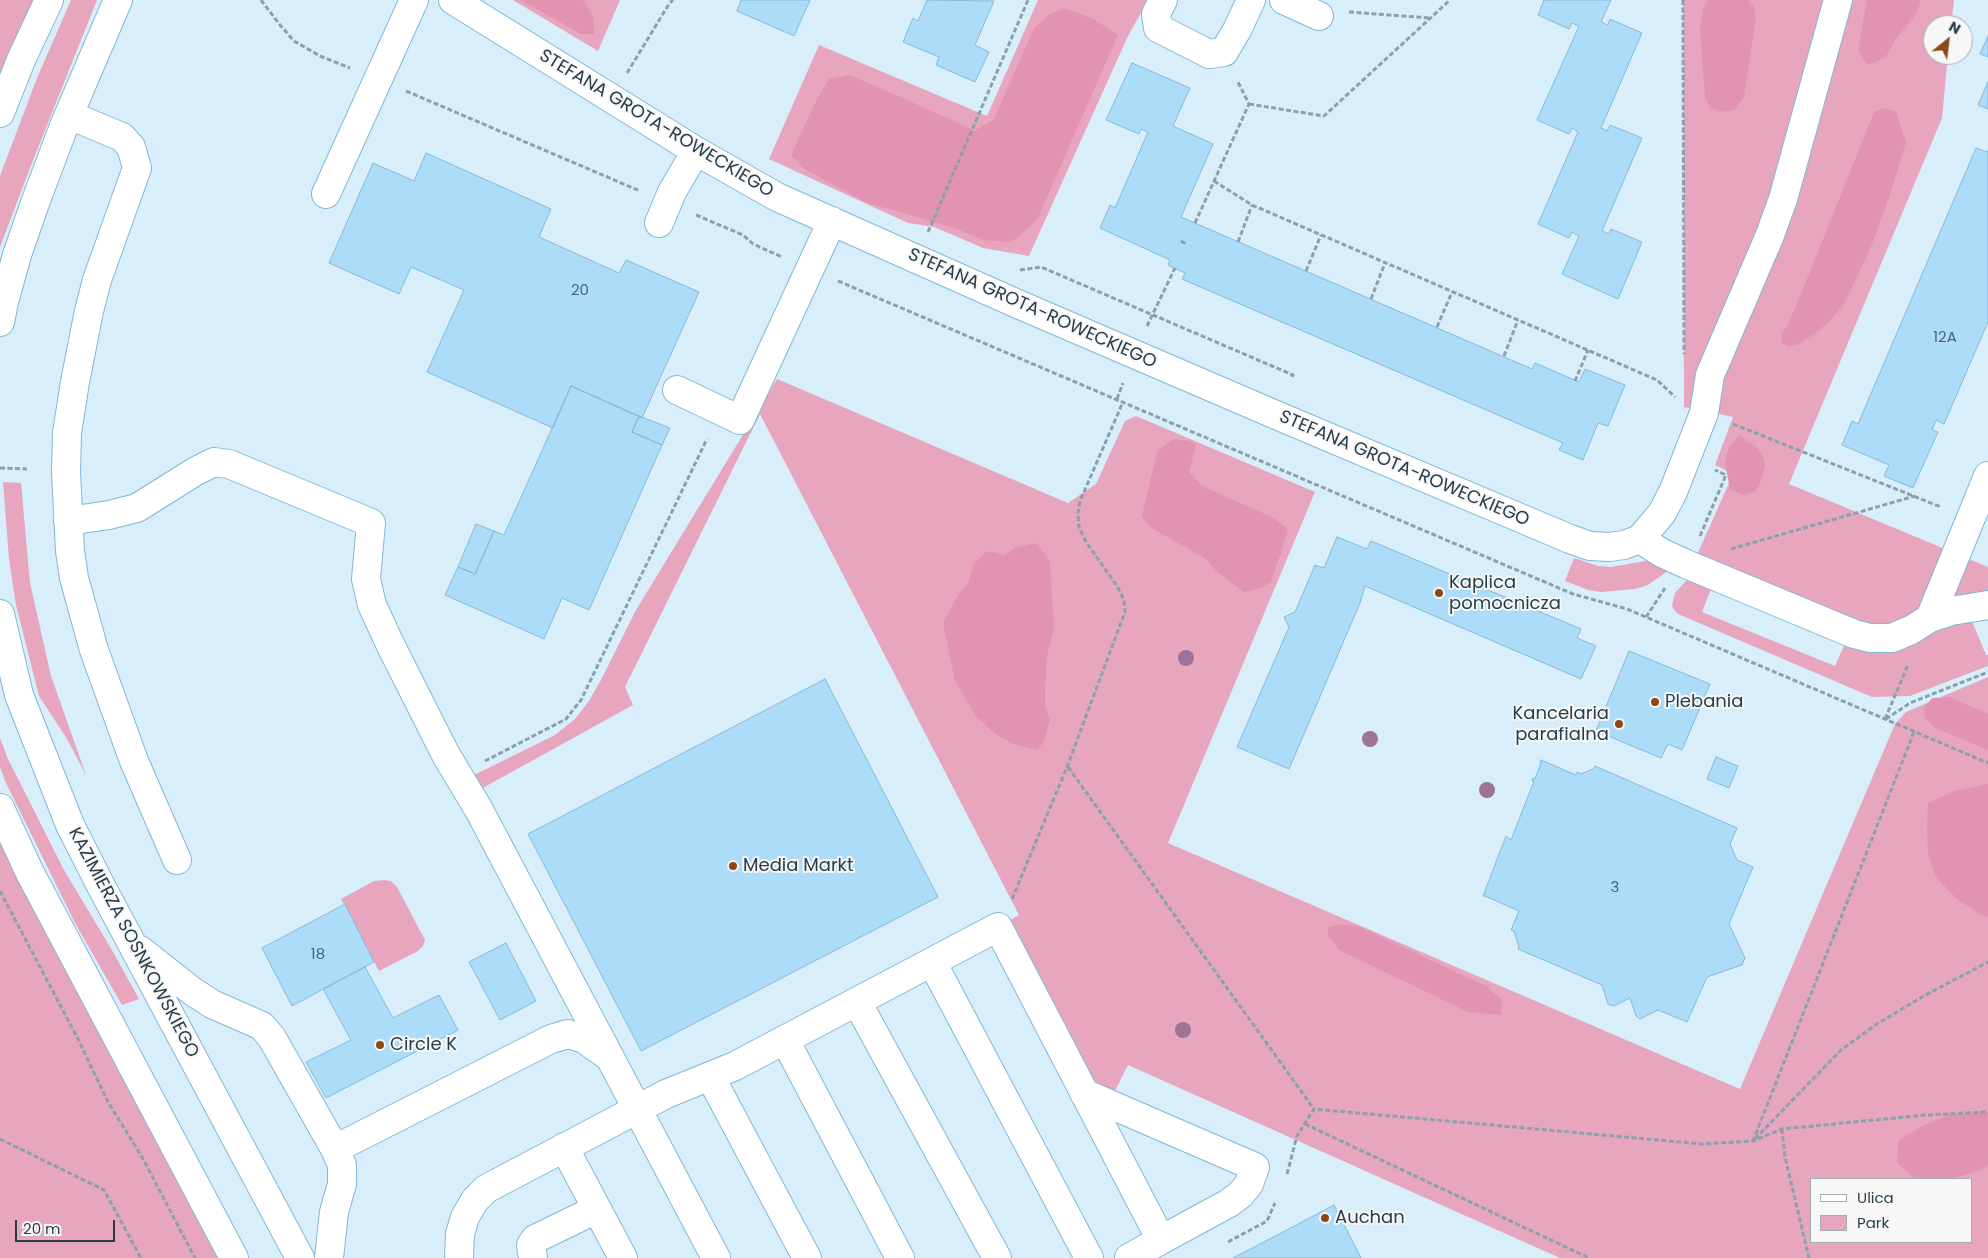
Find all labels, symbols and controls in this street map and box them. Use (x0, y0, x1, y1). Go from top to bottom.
north arrow (1923, 15, 1973, 65)
text: N (1945, 16, 1964, 39)
street label: STEFANA GROTA-ROWECKIEGO (535, 45, 777, 203)
street label: STEFANA GROTA-ROWECKIEGO (904, 244, 1160, 374)
house number: 20 (571, 282, 589, 300)
house number: 12A (1933, 329, 1957, 347)
street label: STEFANA GROTA-ROWECKIEGO (1276, 406, 1532, 532)
place label: Kaplica pomocnicza (1449, 572, 1561, 614)
marker: Kaplica pomocnicza (1433, 587, 1445, 599)
place label: Plebania (1665, 691, 1743, 713)
marker: Plebania (1649, 696, 1661, 708)
place label: Kancelaria parafialna (1513, 703, 1609, 746)
marker: Kancelaria parafialna (1613, 718, 1625, 730)
street label: KAZIMIERZA SOSNKOWSKIEGO (63, 824, 203, 1062)
place label: Media Markt (743, 855, 853, 877)
marker: Media Markt (727, 860, 739, 872)
house number: 3 (1611, 879, 1619, 897)
house number: 18 (311, 946, 325, 964)
place label: Circle K (390, 1034, 457, 1056)
marker: Circle K (374, 1039, 386, 1051)
legend (1810, 1178, 1973, 1243)
text: Ulica (1857, 1187, 1894, 1208)
place label: Auchan (1335, 1207, 1405, 1229)
scale bar (18, 1210, 118, 1242)
marker: Auchan (1319, 1212, 1331, 1224)
text: Park (1857, 1212, 1889, 1233)
text: 20 m (23, 1218, 61, 1239)

